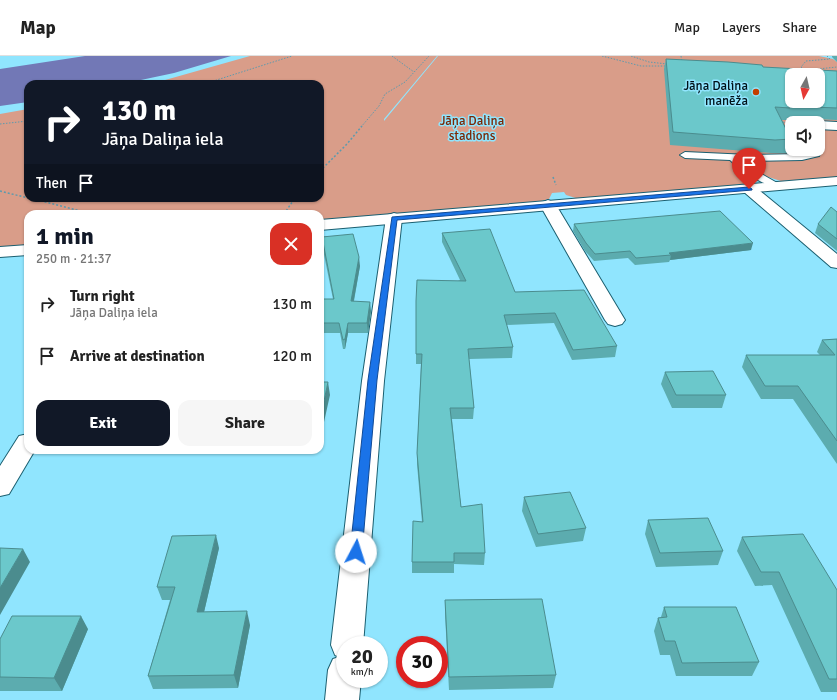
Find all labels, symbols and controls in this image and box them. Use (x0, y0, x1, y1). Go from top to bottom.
text: Map (20, 16, 56, 40)
text: Map (674, 19, 700, 36)
text: Layers (722, 19, 761, 36)
text: Share (783, 19, 817, 36)
north arrow (785, 68, 825, 108)
map controls (785, 68, 825, 156)
place label: Jāņa Daliņa manēža (684, 78, 748, 109)
marker: Jāņa Daliņa manēža (751, 87, 761, 97)
text: 130 m (102, 94, 176, 128)
icon: right (36, 96, 88, 148)
park label: Jāņa Daliņa stadions (440, 113, 504, 144)
button: sound (785, 116, 825, 156)
text: Jāņa Daliņa iela (102, 128, 224, 150)
pin (732, 148, 766, 189)
icon: arrive (738, 154, 760, 176)
icon: arrive (75, 172, 97, 194)
text: Then (36, 174, 67, 192)
text: 1 min (36, 221, 94, 251)
button: close (270, 223, 312, 265)
text: 250 m · 21:37 (36, 251, 112, 267)
text: Turn right (70, 287, 135, 305)
icon: right (36, 293, 58, 315)
text: 130 m (272, 295, 312, 313)
text: Jāņa Daliņa iela (70, 305, 158, 321)
icon: arrive (36, 345, 58, 367)
text: Arrive at destination (70, 347, 205, 365)
text: 120 m (272, 347, 312, 365)
button: Exit (36, 400, 170, 446)
button: Share (178, 400, 312, 446)
position arrow (335, 531, 377, 573)
speed limit sign: 30 (396, 636, 448, 688)
text: 20 (351, 644, 373, 669)
text: km/h (351, 666, 373, 678)

